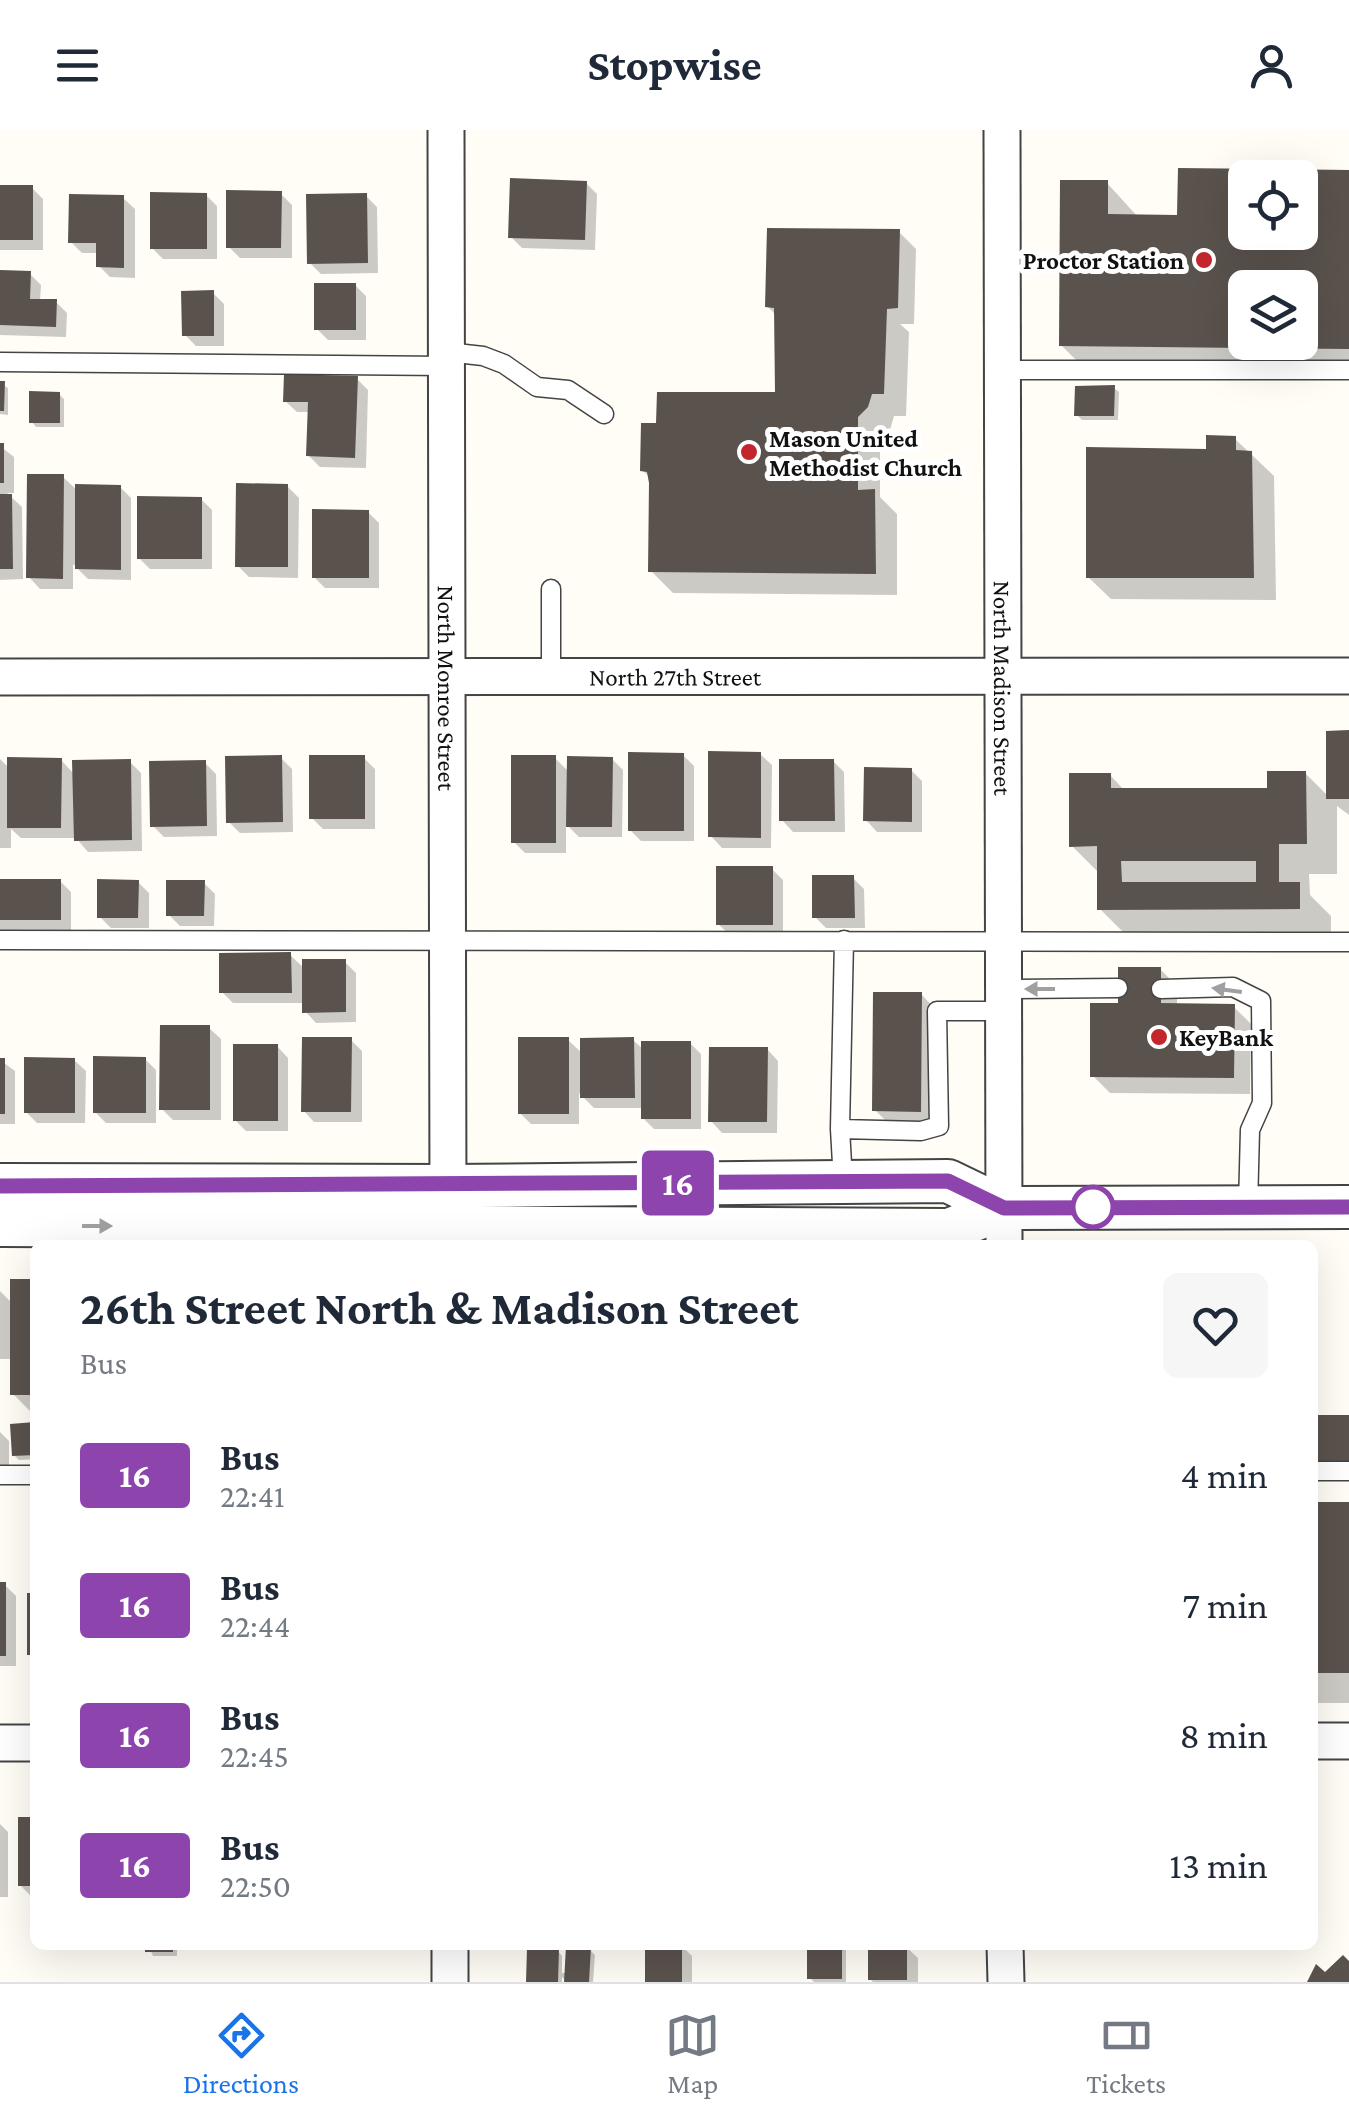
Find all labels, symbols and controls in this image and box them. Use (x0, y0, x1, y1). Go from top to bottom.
icon: menu (50, 38, 105, 93)
icon: person (1244, 38, 1299, 93)
text: Stopwise (587, 40, 762, 90)
map controls (1228, 160, 1318, 360)
button: locate (1228, 160, 1318, 250)
place label: Proctor Station (1023, 247, 1185, 274)
marker: Proctor Station (1193, 249, 1215, 271)
button: layers (1228, 270, 1318, 360)
place label: Mason United Methodist Church (769, 425, 963, 481)
marker: Mason United Methodist Church (738, 441, 760, 463)
street label: North Madison Street (989, 580, 1017, 796)
street label: North Monroe Street (433, 585, 461, 792)
street label: North 27th Street (589, 663, 762, 690)
one-way arrow (1024, 981, 1056, 997)
one-way arrow (1211, 982, 1242, 998)
place label: KeyBank (1179, 1024, 1273, 1051)
marker: KeyBank (1148, 1026, 1170, 1048)
line badge: 16 (633, 1150, 723, 1216)
text: 16 (662, 1164, 694, 1203)
unlabelled marker (1072, 1186, 1114, 1228)
one-way arrow (82, 1218, 114, 1234)
button: heart (1163, 1273, 1268, 1378)
text: 26th Street North & Madison Street (80, 1281, 799, 1334)
text: Bus (80, 1345, 127, 1381)
text: Bus (220, 1436, 279, 1478)
text: 4 min (1181, 1454, 1268, 1496)
text: 16 (119, 1456, 151, 1495)
text: 22:41 (220, 1478, 285, 1514)
text: Bus (220, 1566, 279, 1608)
text: 7 min (1182, 1584, 1268, 1626)
text: 16 (119, 1586, 151, 1625)
text: 22:44 (220, 1608, 290, 1644)
text: Bus (220, 1696, 279, 1738)
text: 8 min (1180, 1714, 1268, 1756)
text: 16 (119, 1716, 151, 1755)
text: 22:45 (220, 1738, 289, 1774)
text: Bus (220, 1826, 279, 1868)
text: 13 min (1169, 1844, 1268, 1886)
text: 16 (119, 1846, 151, 1885)
text: 22:50 (220, 1868, 291, 1904)
tab: Directions (183, 2008, 299, 2099)
tab: Map (665, 2008, 720, 2099)
tab: Tickets (1086, 2008, 1166, 2099)

